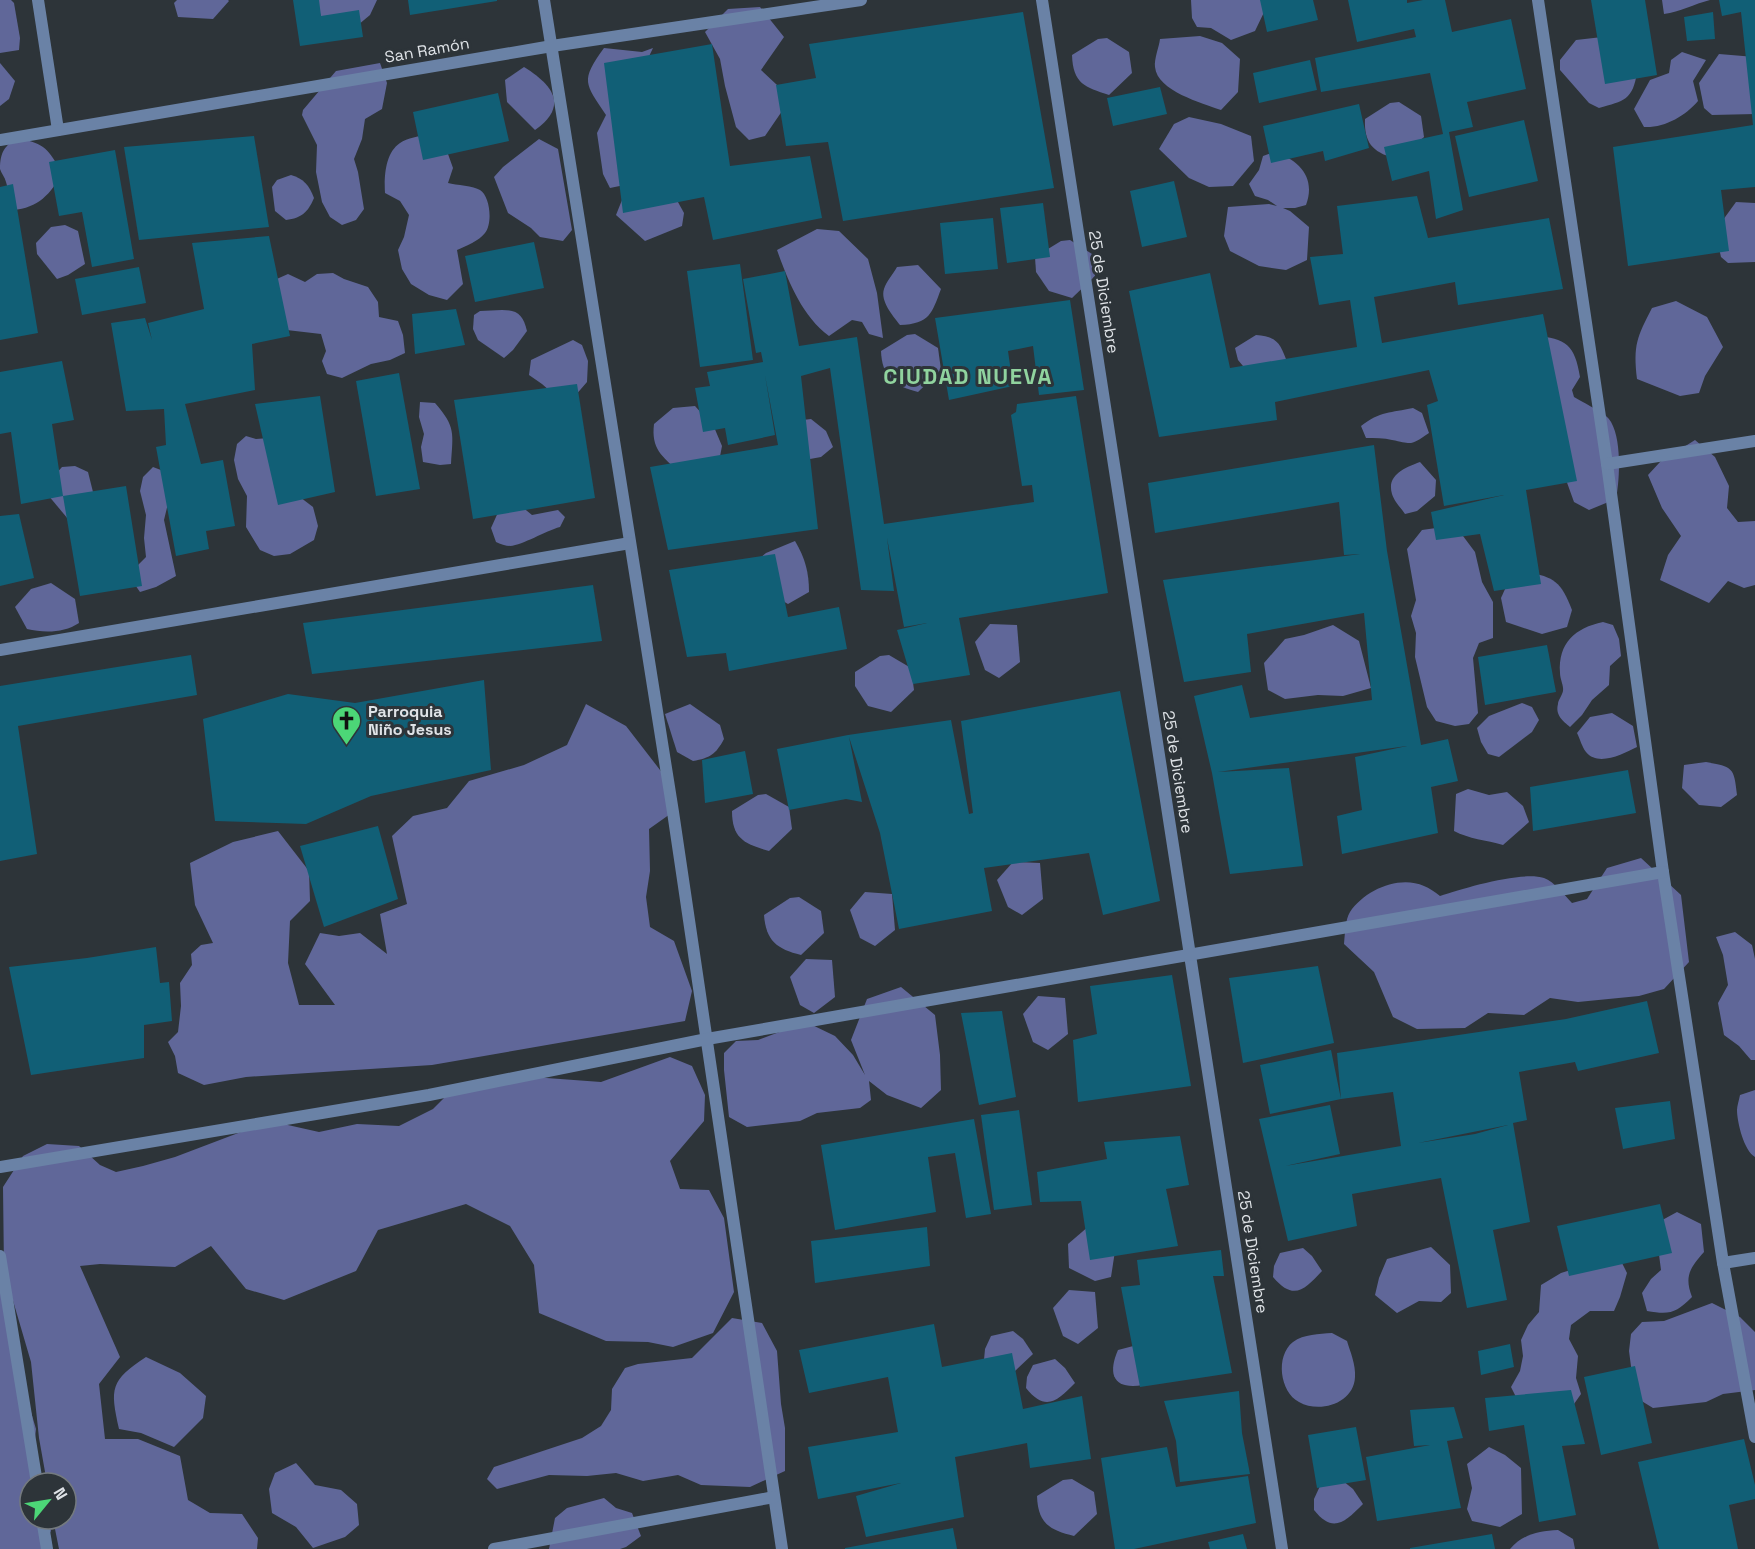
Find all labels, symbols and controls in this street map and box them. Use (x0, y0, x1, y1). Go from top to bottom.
street label: San Ramón (383, 32, 471, 68)
street label: 25 de Diciembre (1084, 229, 1124, 355)
district label: CIUDAD NUEVA (883, 362, 1053, 390)
place label: Parroquia Niño Jesus (368, 701, 452, 740)
church icon: Parroquia Niño Jesus (331, 704, 363, 746)
street label: 25 de Diciembre (1158, 709, 1198, 835)
street label: 25 de Diciembre (1233, 1189, 1273, 1315)
north arrow (18, 1471, 78, 1531)
text: N (49, 1484, 72, 1504)

